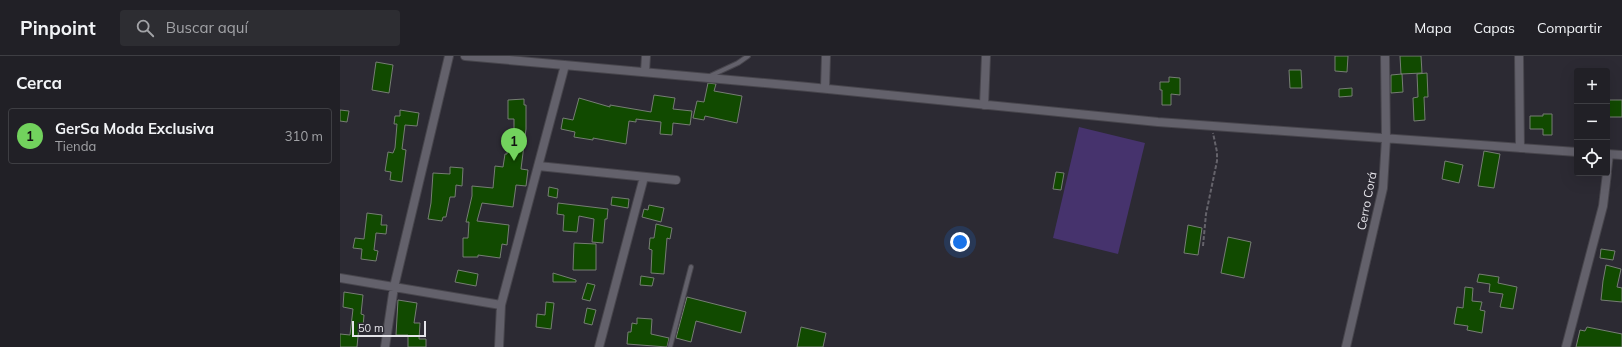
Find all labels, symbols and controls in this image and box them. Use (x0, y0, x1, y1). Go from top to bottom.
search box (120, 10, 400, 46)
text: Pinpoint (20, 16, 96, 40)
icon: search (134, 17, 156, 39)
text: Buscar aquí (166, 18, 248, 37)
text: Mapa (1414, 19, 1452, 37)
text: Capas (1474, 19, 1515, 37)
text: Compartir (1537, 19, 1602, 37)
map controls (1574, 68, 1610, 176)
button: + (1574, 68, 1610, 104)
text: Cerca (16, 72, 62, 93)
button: − (1574, 104, 1610, 140)
text: GerSa Moda Exclusiva (55, 119, 214, 138)
text: 1 (26, 128, 34, 144)
text: 310 m (285, 128, 323, 144)
pin: 1 (501, 128, 527, 161)
text: Tienda (55, 138, 96, 154)
button: locate (1574, 140, 1610, 176)
street label: Cerro Corá (1354, 170, 1380, 231)
your location (950, 232, 970, 252)
scale bar (352, 319, 426, 338)
text: 50 m (358, 321, 384, 335)

